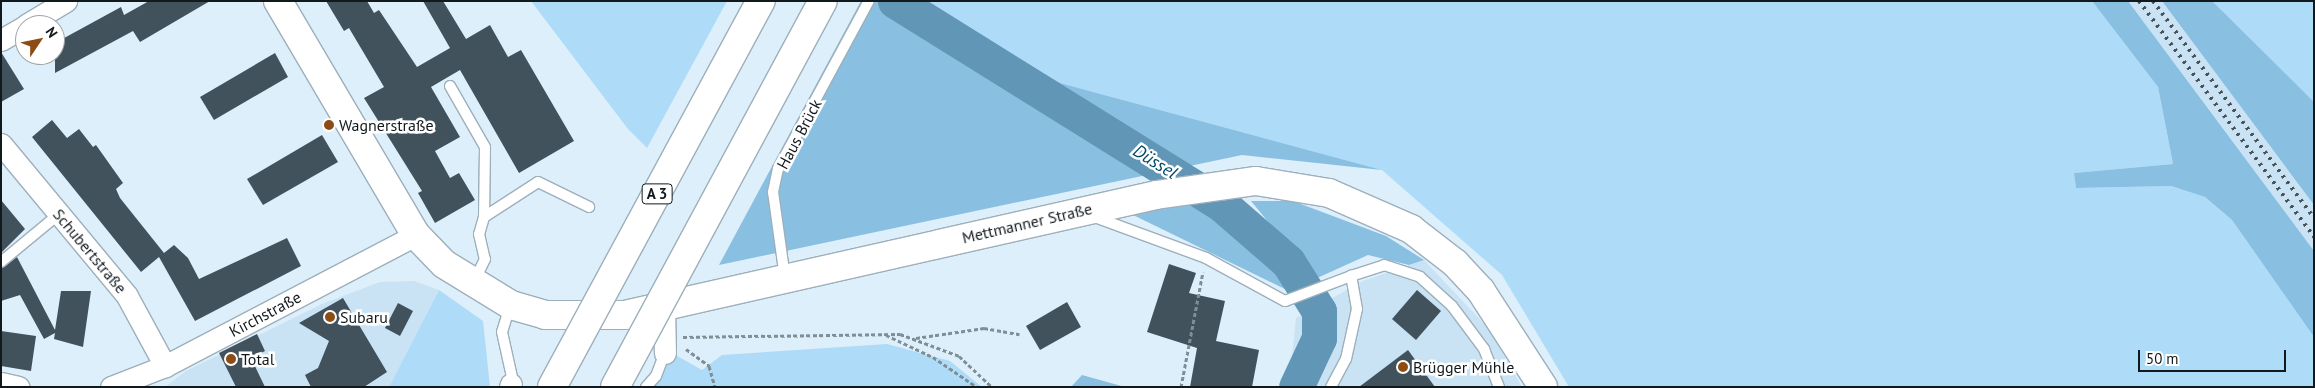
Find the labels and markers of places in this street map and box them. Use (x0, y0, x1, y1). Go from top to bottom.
place label: Wagnerstraße (339, 115, 434, 135)
marker: Wagnerstraße (323, 119, 335, 131)
place label: Subaru (340, 307, 388, 327)
marker: Subaru (324, 311, 336, 323)
place label: Total (241, 349, 274, 369)
marker: Total (225, 353, 237, 365)
place label: Brügger Mühle (1413, 357, 1514, 377)
marker: Brügger Mühle (1397, 361, 1409, 373)

